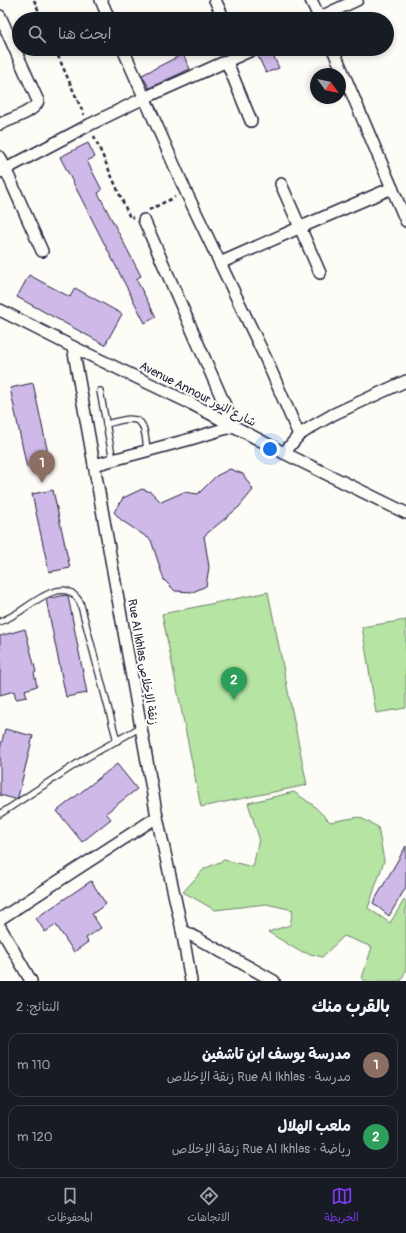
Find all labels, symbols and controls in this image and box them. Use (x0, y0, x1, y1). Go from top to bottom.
search box (12, 12, 394, 56)
icon: search (26, 23, 48, 45)
text: ابحث هنا (58, 25, 111, 44)
north arrow (310, 68, 346, 104)
street label: Avenue Annour شارع النور (137, 359, 259, 431)
your location (260, 439, 280, 459)
pin: 1 (29, 450, 55, 483)
street label: Rue Al Ikhlas زنقة الإخلاص (124, 598, 161, 726)
pin: 2 (221, 667, 247, 700)
text: بالقرب منك (312, 996, 390, 1017)
text: النتائج: 2 (16, 999, 60, 1015)
text: مدرسة يوسف ابن تاشفين (202, 1045, 351, 1064)
text: 110 m (17, 1057, 50, 1073)
text: 1 (373, 1057, 379, 1073)
text: مدرسة · Rue Al Ikhlas زنقة الإخلاص (167, 1069, 351, 1085)
text: ملعب الهلال (277, 1117, 351, 1136)
text: 120 m (17, 1129, 53, 1145)
text: 2 (372, 1129, 380, 1145)
text: رياضة · Rue Al Ikhlas زنقة الإخلاص (172, 1141, 351, 1157)
tab: المحفوظات (47, 1185, 93, 1227)
tab: الاتجاهات (187, 1185, 230, 1227)
tab: الخريطة (324, 1185, 359, 1227)

